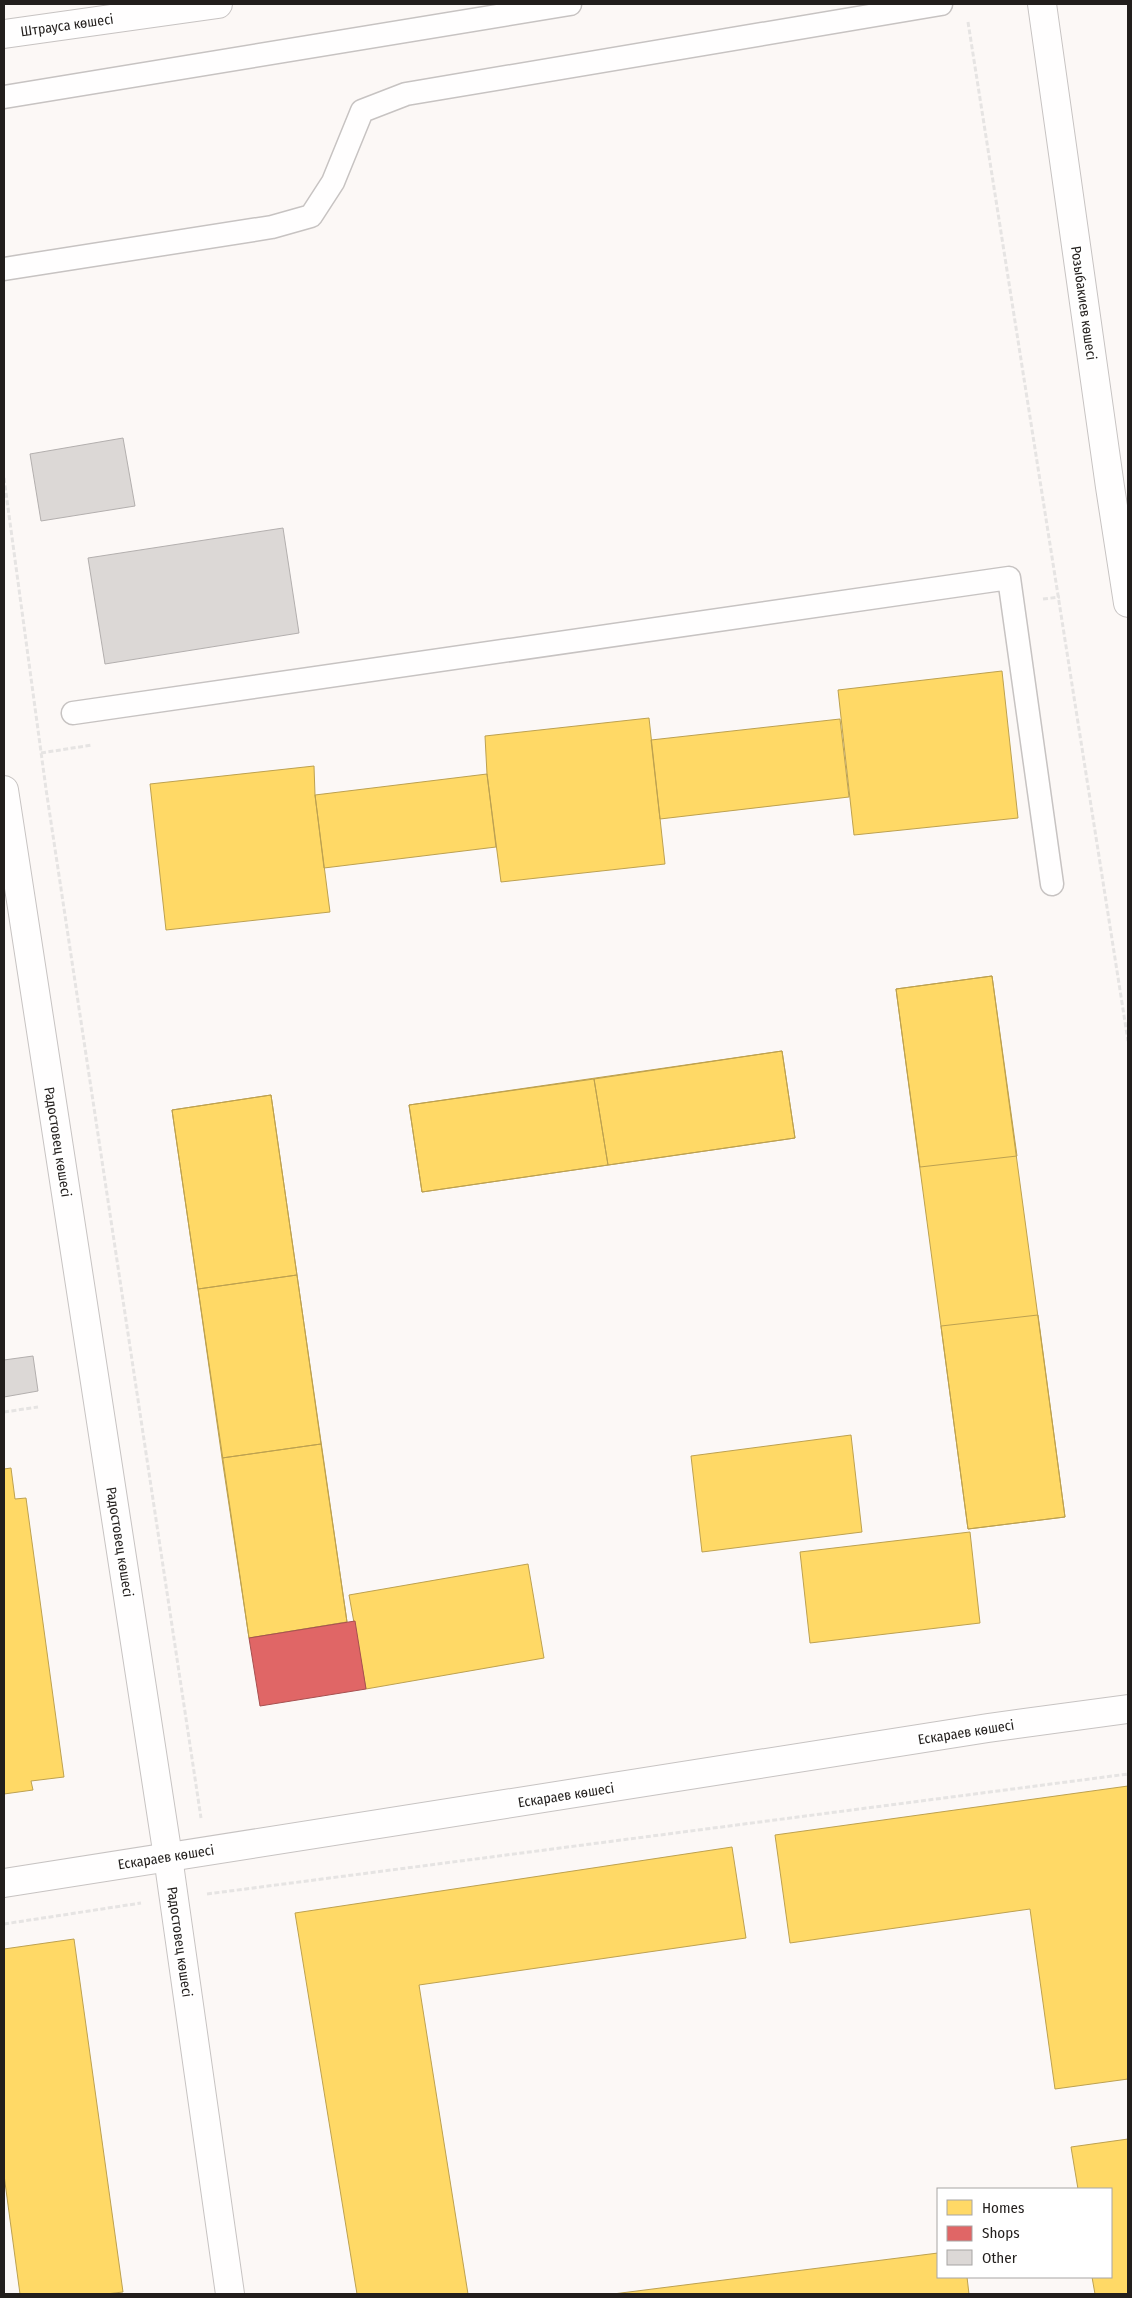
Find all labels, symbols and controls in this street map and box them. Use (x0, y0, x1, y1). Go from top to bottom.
street label: Штрауса көшесі (20, 11, 115, 40)
street label: Розыбакиев көшесі (1067, 245, 1100, 361)
street label: Радостовец көшесі (40, 1086, 75, 1198)
street label: Радостовец көшесі (102, 1486, 137, 1598)
street label: Ескараев көшесі (917, 1716, 1015, 1748)
street label: Ескараев көшесі (517, 1779, 615, 1811)
street label: Ескараев көшесі (117, 1841, 215, 1873)
street label: Радостовец көшесі (163, 1886, 196, 1998)
legend (937, 2188, 1112, 2278)
text: Homes (982, 2199, 1024, 2217)
text: Shops (982, 2224, 1020, 2242)
text: Other (982, 2249, 1018, 2267)

